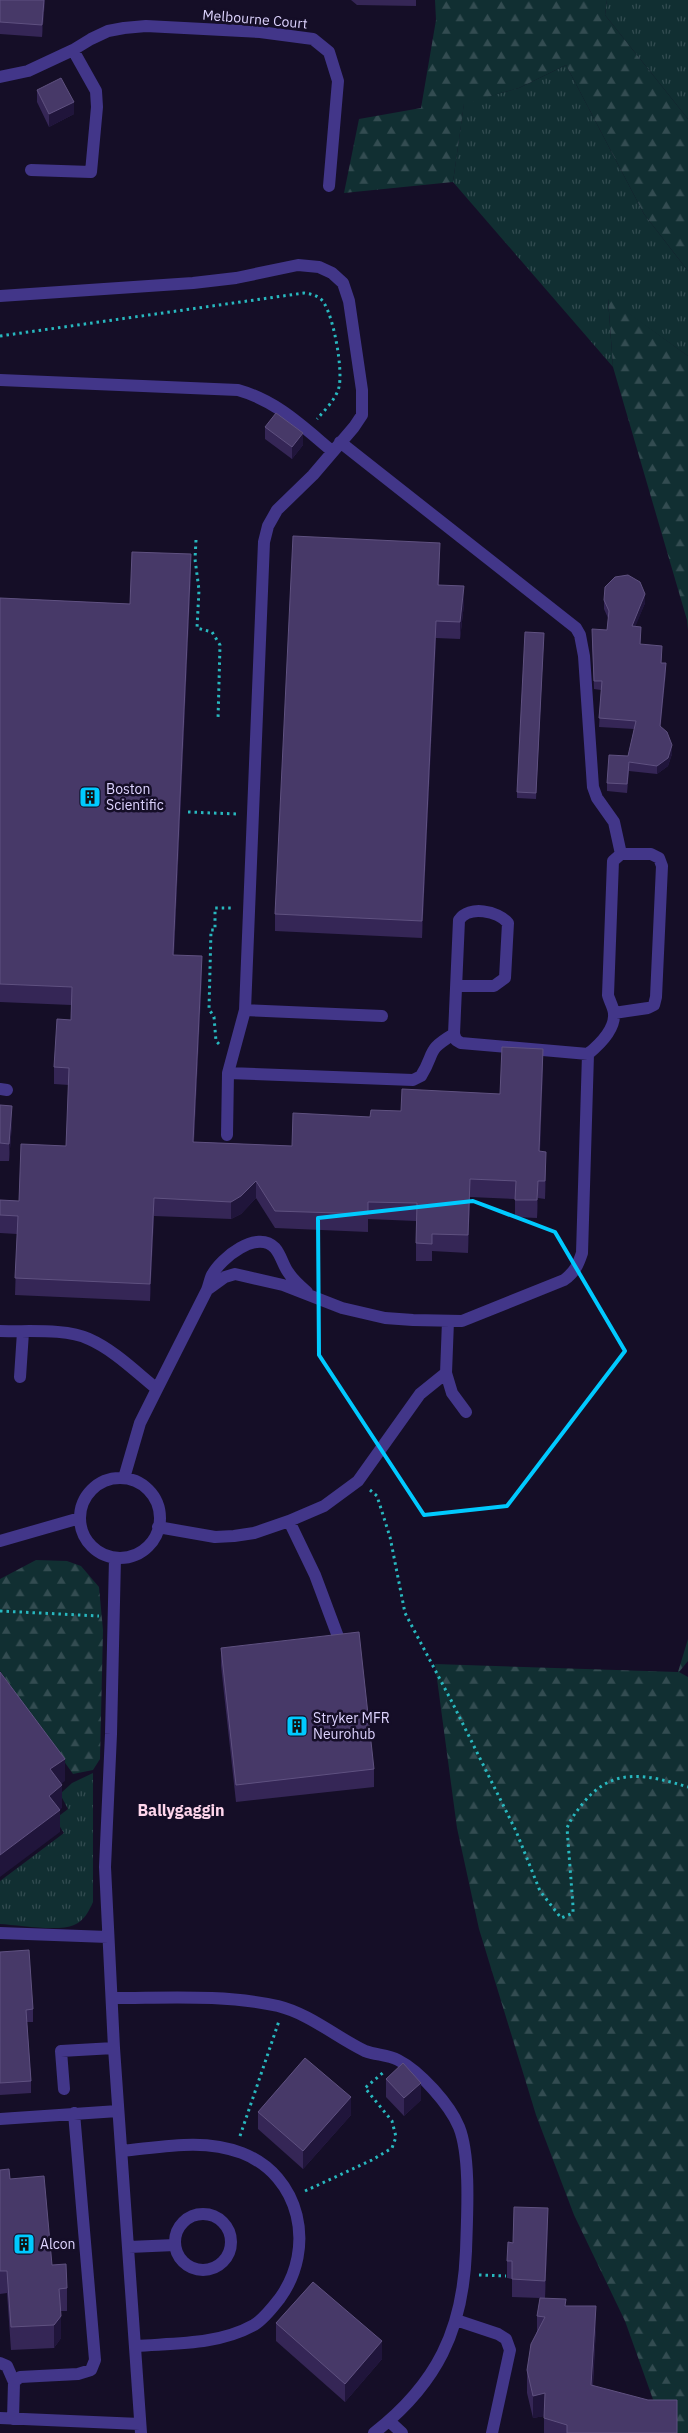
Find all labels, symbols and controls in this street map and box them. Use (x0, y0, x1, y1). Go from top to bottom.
street label: Melbourne Court (202, 5, 308, 33)
place label: Boston Scientific (106, 780, 164, 814)
building icon: Boston Scientific (78, 785, 102, 809)
place label: Stryker MFR Neurohub (313, 1709, 390, 1743)
building icon: Stryker MFR Neurohub (285, 1714, 309, 1738)
district label: Ballygaggin (137, 1800, 225, 1820)
building icon: Alcon (12, 2232, 36, 2256)
place label: Alcon (40, 2235, 76, 2253)

